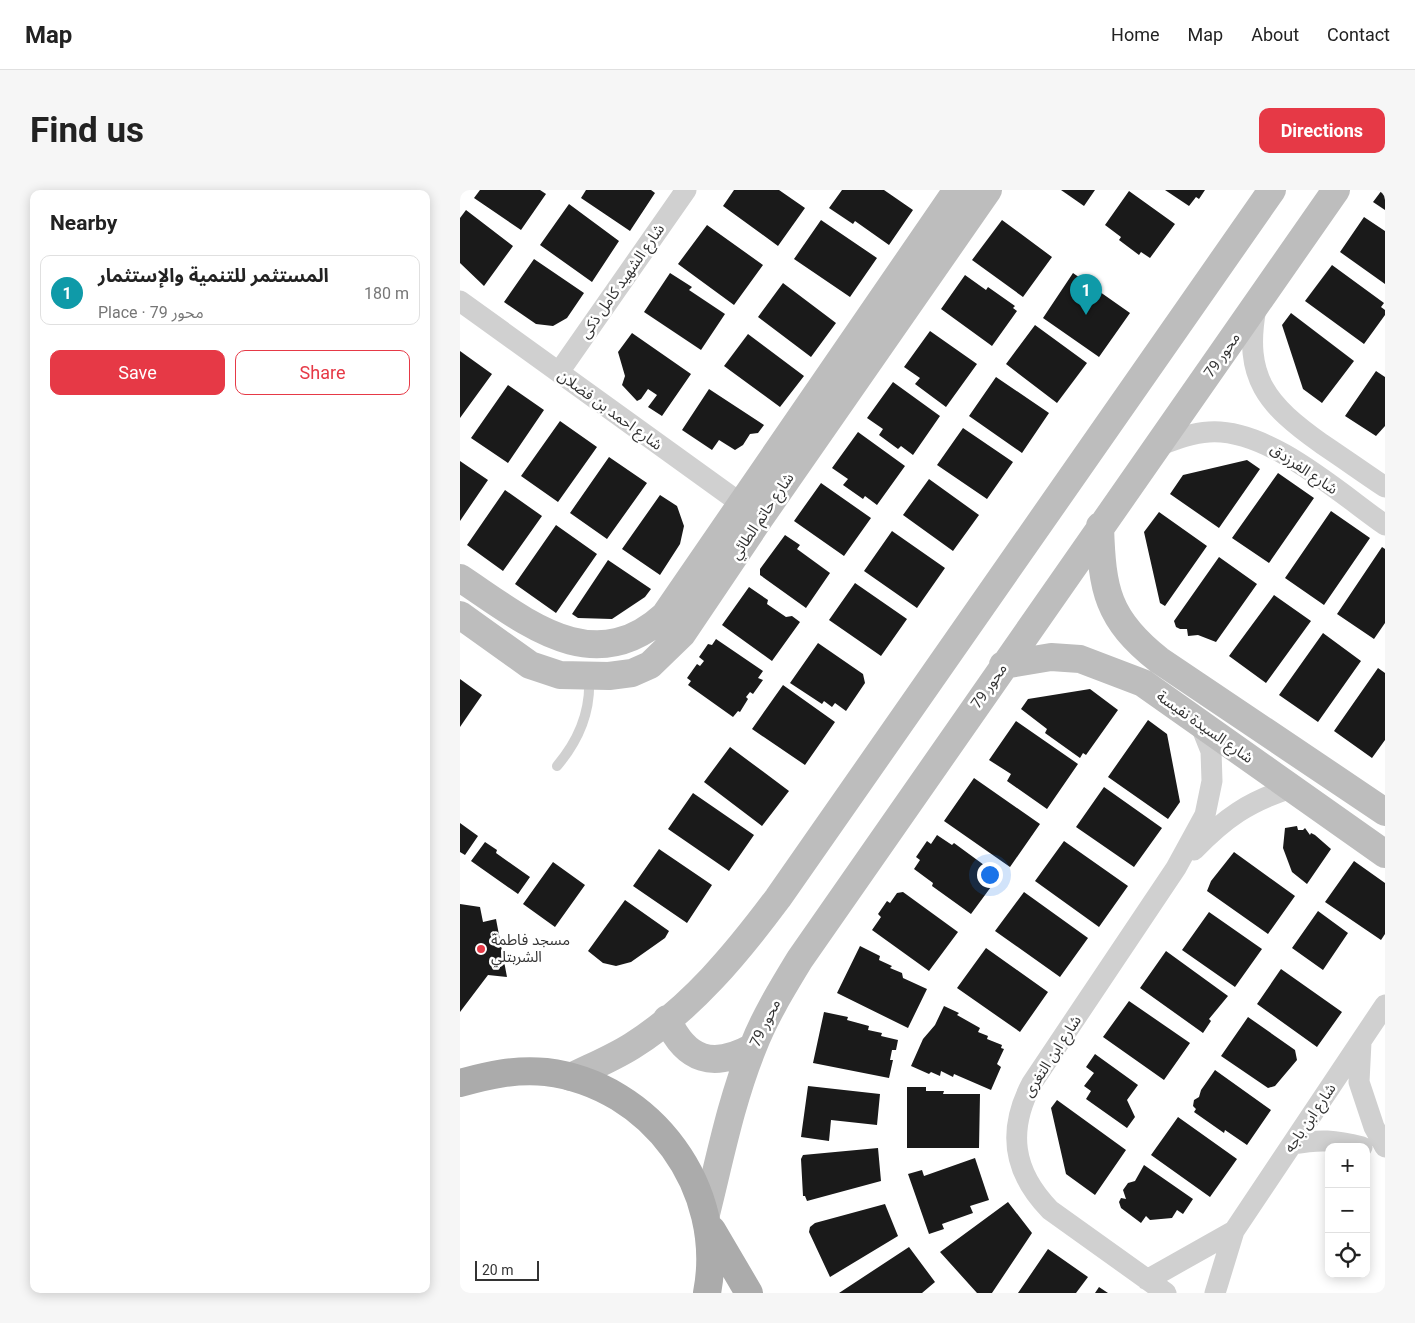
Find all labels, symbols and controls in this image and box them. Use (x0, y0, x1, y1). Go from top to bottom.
text: Map (25, 21, 72, 49)
text: Home (1111, 24, 1160, 45)
text: Map (1188, 24, 1223, 45)
text: About (1251, 24, 1299, 45)
text: Contact (1327, 24, 1390, 45)
button: Directions (1259, 108, 1385, 153)
text: Find us (30, 110, 144, 151)
text: Nearby (50, 211, 117, 235)
street label: شارع الشهيد كامل ذكى (576, 220, 671, 343)
text: المستثمر للتنمية والإستثمار (98, 264, 329, 287)
pin: 1 (1070, 274, 1102, 315)
text: 1 (62, 284, 72, 303)
text: 180 m (364, 284, 409, 303)
text: Place · محور 79 (98, 303, 204, 322)
street label: محور 79 (1200, 329, 1244, 381)
button: Save (50, 350, 225, 395)
button: Share (235, 350, 410, 395)
street label: شارع احمد بن فضلان (553, 366, 666, 456)
street label: شارع الفرزدق (1265, 440, 1341, 501)
street label: شارع حاتم الطائي (726, 469, 800, 564)
street label: محور 79 (967, 660, 1011, 712)
street label: شارع السيدة نفيسة (1152, 687, 1257, 770)
your location (977, 862, 1003, 888)
place label: مسجد فاطمة الشربتلي (491, 931, 570, 968)
marker: مسجد فاطمة الشربتلي (475, 943, 487, 955)
street label: محور 79 (746, 996, 784, 1050)
street label: شارع ابن التغرى (1019, 1012, 1088, 1102)
street label: شارع ابن باجه (1280, 1080, 1342, 1158)
map controls (1325, 1143, 1370, 1278)
button: + (1325, 1143, 1370, 1188)
button: − (1325, 1188, 1370, 1233)
button: locate (1325, 1233, 1370, 1278)
scale bar (475, 1258, 539, 1281)
text: 20 m (482, 1262, 514, 1278)

